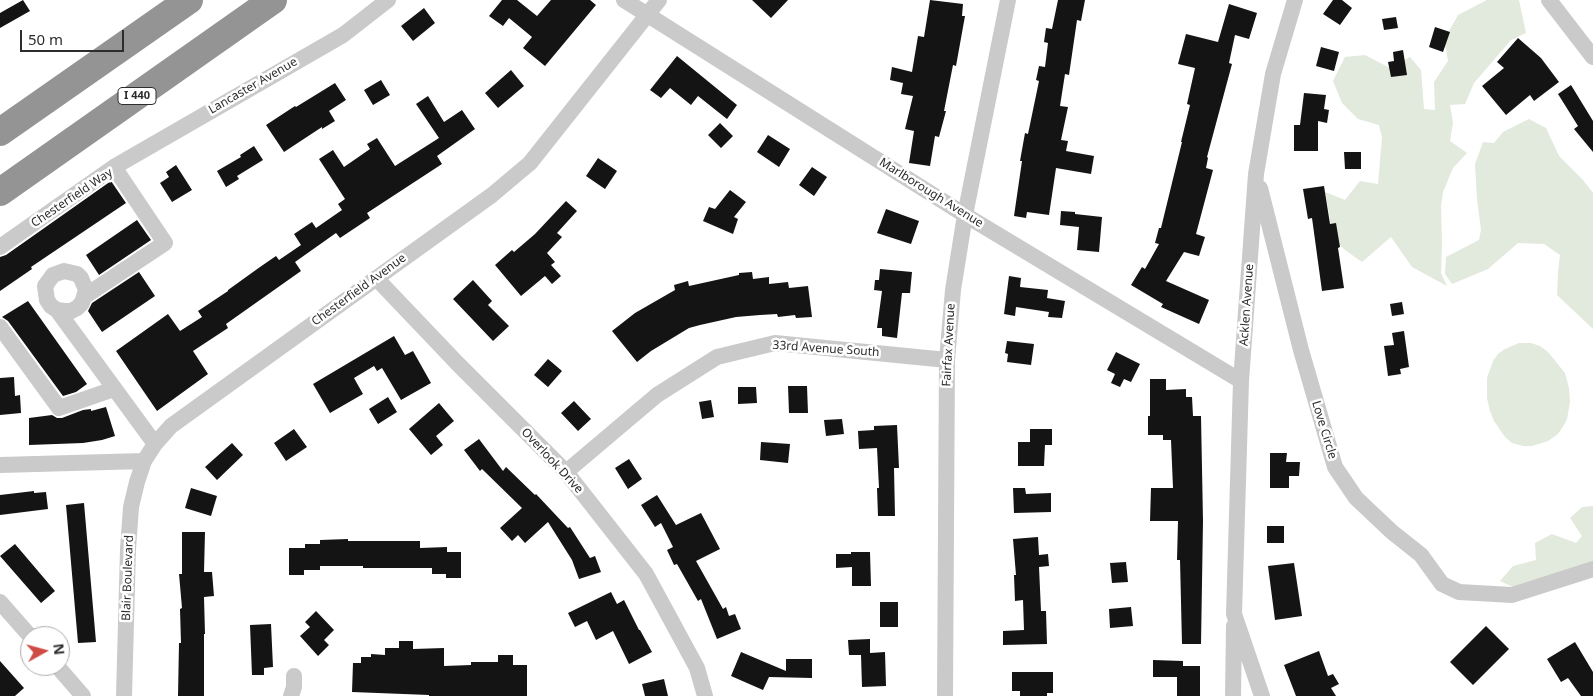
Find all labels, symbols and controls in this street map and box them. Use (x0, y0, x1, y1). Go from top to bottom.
scale bar (22, 20, 126, 52)
text: 50 m (28, 29, 63, 49)
street label: Lancaster Avenue (206, 55, 300, 117)
road number: I 440 (118, 88, 156, 104)
street label: Marlborough Avenue (876, 155, 986, 231)
street label: Chesterfield Way (29, 165, 115, 231)
street label: Chesterfield Avenue (309, 251, 409, 329)
street label: Acklen Avenue (1237, 263, 1257, 347)
street label: Fairfax Avenue (940, 303, 958, 387)
street label: 33rd Avenue South (772, 338, 880, 360)
street label: Love Circle (1308, 399, 1340, 461)
street label: Overlook Drive (518, 425, 586, 497)
street label: Blair Boulevard (119, 535, 137, 621)
north arrow (20, 626, 70, 676)
text: N (49, 642, 70, 656)

